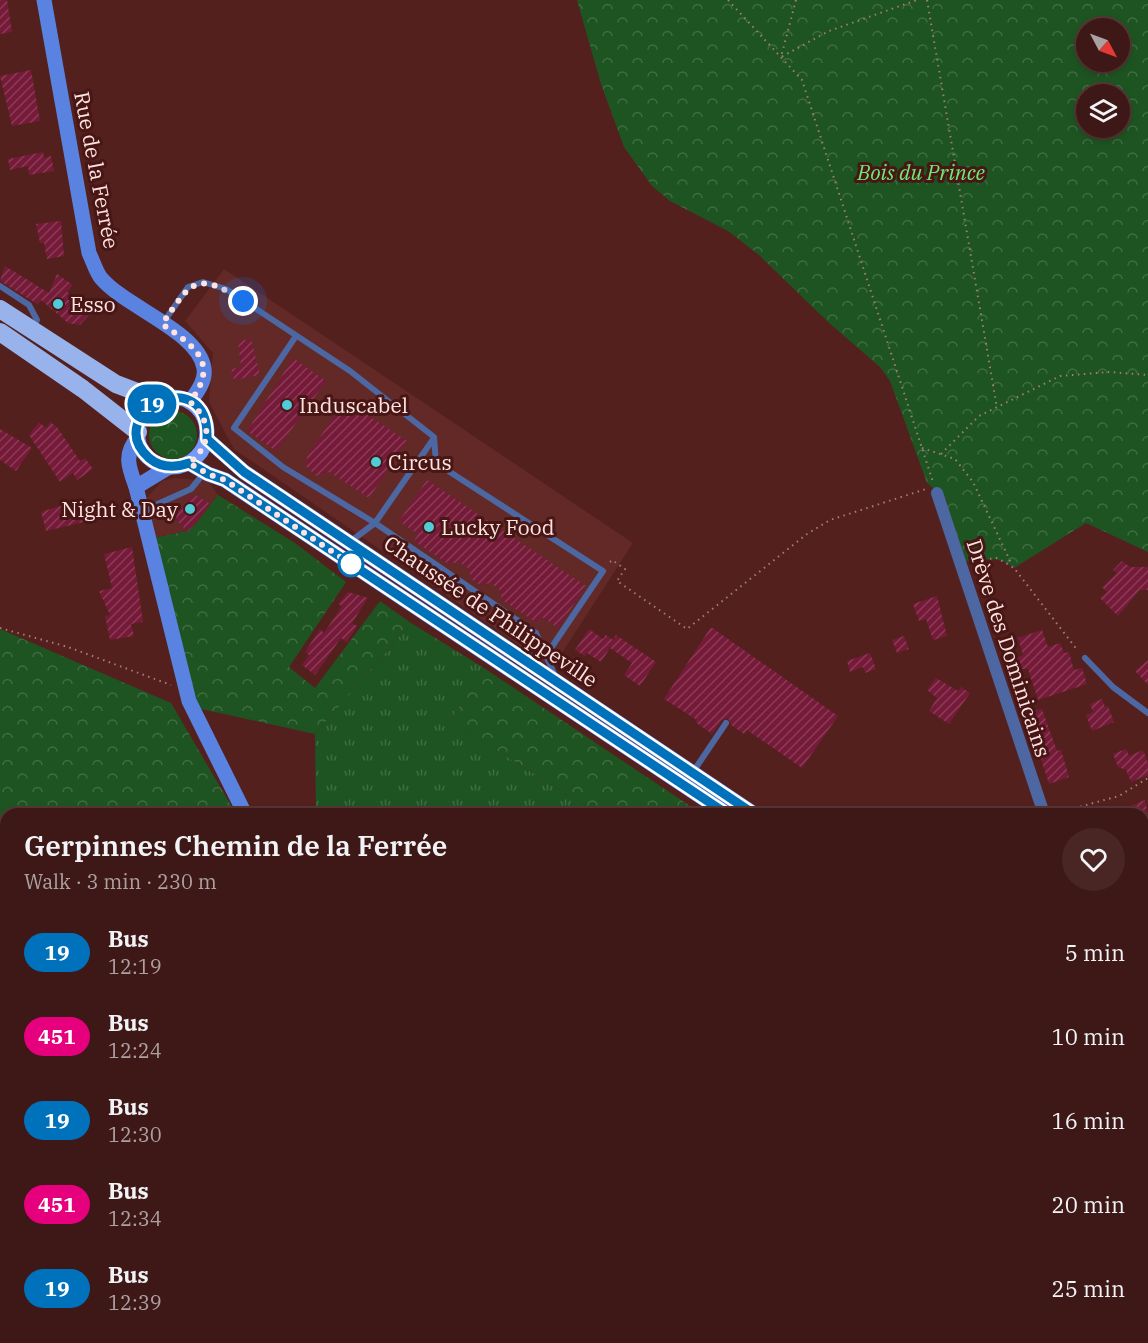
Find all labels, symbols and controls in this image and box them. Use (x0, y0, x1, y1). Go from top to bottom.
north arrow (1076, 18, 1130, 72)
map controls (1076, 18, 1130, 138)
button: layers (1076, 84, 1130, 138)
street label: Rue de la Ferrée (68, 89, 126, 251)
park label: Bois du Prince (856, 158, 985, 186)
your location (228, 286, 258, 316)
place label: Esso (70, 290, 116, 318)
marker: Esso (51, 297, 65, 311)
line badge: 19 (125, 384, 179, 424)
text: 19 (139, 390, 165, 418)
place label: Induscabel (299, 391, 408, 419)
marker: Induscabel (280, 398, 294, 412)
place label: Circus (388, 448, 452, 476)
marker: Circus (369, 455, 383, 469)
place label: Night & Day (61, 495, 179, 523)
marker: Night & Day (183, 502, 197, 516)
place label: Lucky Food (441, 513, 555, 541)
marker: Lucky Food (422, 520, 436, 534)
street label: Chaussée de Philippeville (379, 529, 603, 693)
street label: Drève des Dominicains (961, 535, 1057, 761)
unlabelled marker (338, 551, 364, 577)
text: Gerpinnes Chemin de la Ferrée (24, 827, 447, 864)
button: heart (1062, 828, 1125, 891)
text: Walk · 3 min · 230 m (24, 868, 217, 895)
text: Bus (108, 924, 149, 953)
text: 19 (44, 938, 70, 966)
text: 5 min (1065, 938, 1125, 967)
text: 12:19 (108, 953, 162, 980)
text: Bus (108, 1008, 149, 1037)
text: 451 (38, 1022, 76, 1050)
text: 10 min (1052, 1022, 1125, 1051)
text: 12:24 (108, 1037, 162, 1064)
text: Bus (108, 1092, 149, 1121)
text: 19 (44, 1106, 70, 1134)
text: 16 min (1052, 1106, 1125, 1135)
text: 12:30 (108, 1121, 162, 1148)
text: Bus (108, 1176, 149, 1205)
text: 451 (38, 1190, 76, 1218)
text: 20 min (1052, 1190, 1125, 1219)
text: 12:34 (108, 1205, 162, 1232)
text: Bus (108, 1260, 149, 1289)
text: 19 (44, 1274, 70, 1302)
text: 25 min (1052, 1274, 1125, 1303)
text: 12:39 (108, 1289, 162, 1316)

